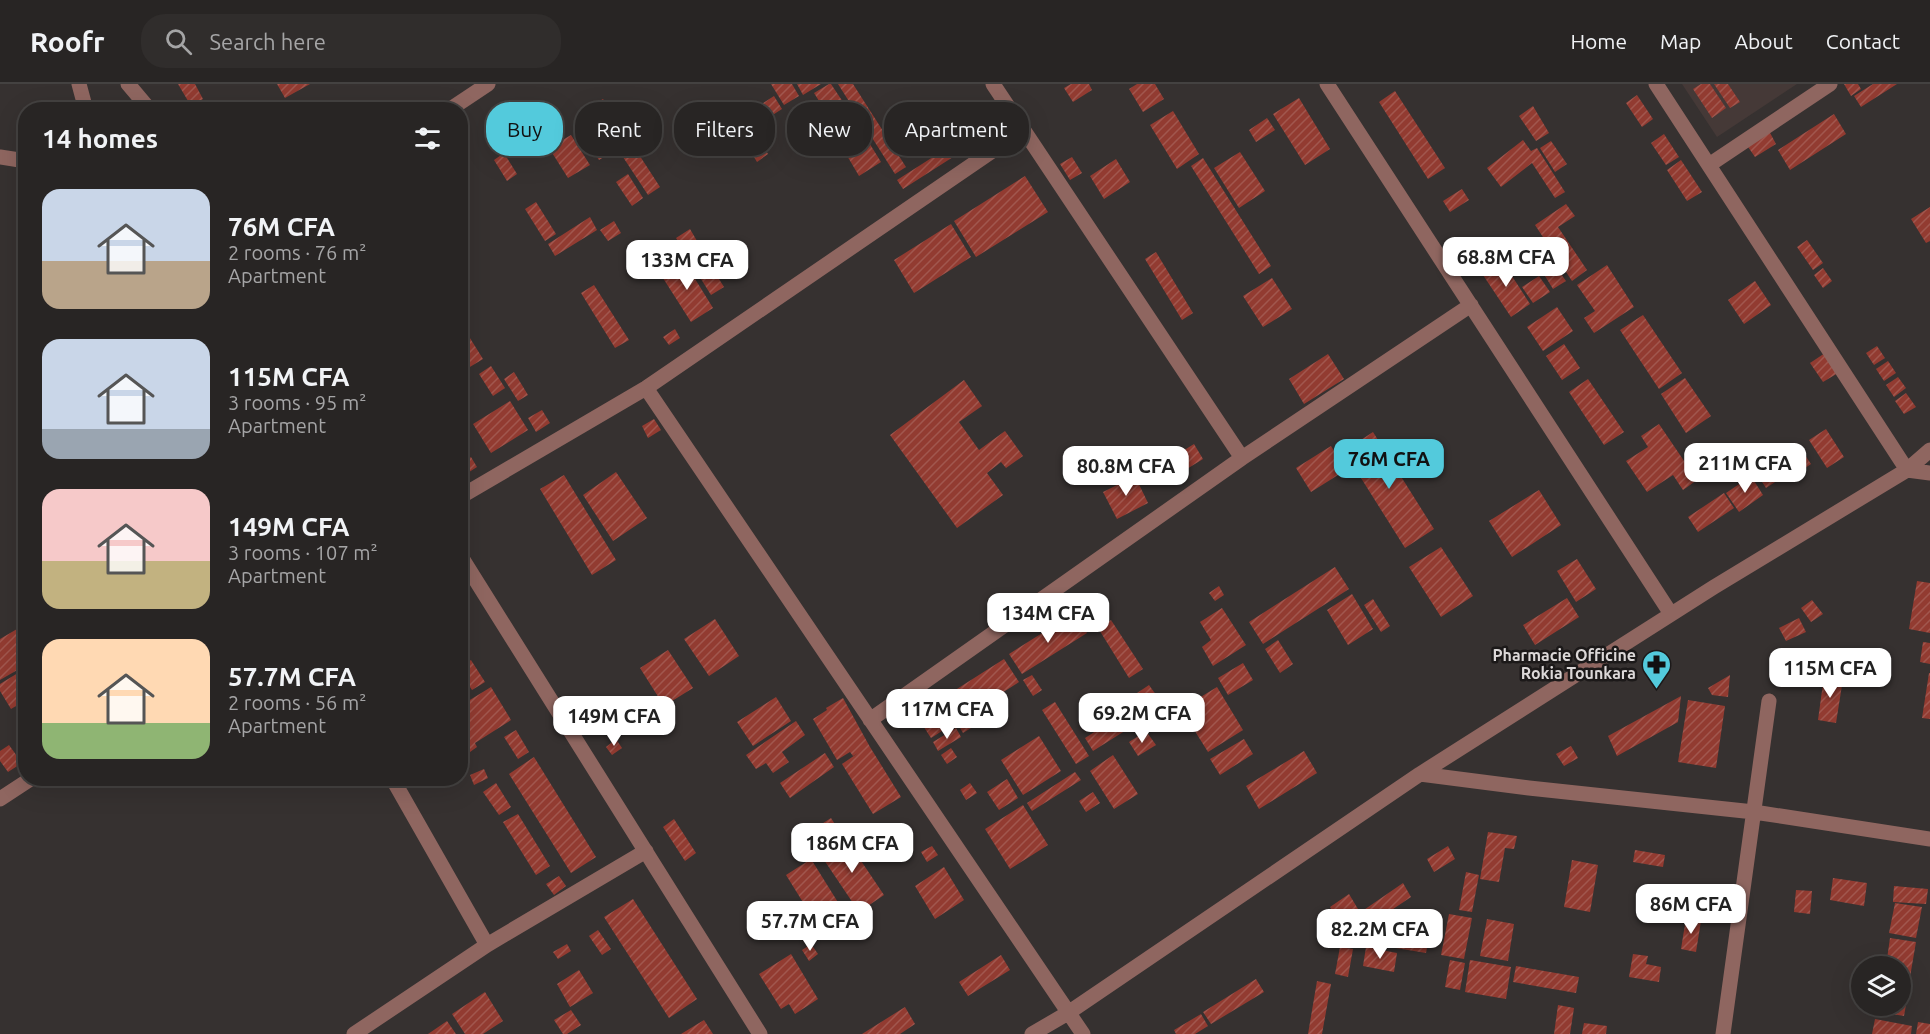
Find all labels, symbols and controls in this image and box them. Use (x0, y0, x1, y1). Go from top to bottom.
search box (141, 14, 561, 68)
icon: search (162, 25, 195, 58)
text: Roofr (30, 26, 105, 57)
text: Search here (210, 29, 326, 54)
text: Home (1570, 29, 1627, 53)
text: Map (1660, 29, 1701, 53)
text: About (1734, 29, 1793, 53)
text: Contact (1826, 29, 1900, 53)
chip: Buy (486, 102, 563, 156)
chip: Rent (575, 102, 662, 156)
chip: Filters (674, 102, 775, 156)
chip: New (787, 102, 872, 156)
chip: Apartment (884, 102, 1029, 156)
icon: filters (411, 122, 444, 155)
text: 14 homes (42, 124, 158, 153)
text: 76M CFA (228, 212, 335, 241)
icon: home (90, 213, 162, 285)
pin: 68.8M CFA (1437, 237, 1575, 288)
pin: 133M CFA (625, 240, 749, 291)
text: 2 rooms · 76 m² (228, 241, 366, 264)
text: 68.8M CFA (1457, 245, 1555, 268)
text: 133M CFA (640, 248, 734, 271)
text: Apartment (228, 264, 326, 287)
text: 115M CFA (228, 362, 350, 391)
icon: home (90, 363, 162, 435)
text: 3 rooms · 95 m² (228, 391, 366, 414)
text: Apartment (228, 414, 326, 437)
pin: 76M CFA (1334, 439, 1444, 490)
pin: 211M CFA (1683, 443, 1807, 494)
pin: 80.8M CFA (1057, 446, 1195, 497)
text: 76M CFA (1348, 447, 1430, 470)
text: 211M CFA (1698, 451, 1792, 474)
text: 80.8M CFA (1077, 454, 1175, 477)
text: 149M CFA (228, 512, 350, 541)
icon: home (90, 513, 162, 585)
text: 3 rooms · 107 m² (228, 541, 378, 564)
text: Apartment (228, 564, 326, 587)
pin: 134M CFA (986, 593, 1110, 644)
text: 134M CFA (1001, 601, 1095, 624)
place label: Pharmacie Officine Rokia Tounkara (1492, 646, 1636, 682)
pharmacy icon: Pharmacie Officine Rokia Tounkara (1641, 648, 1673, 690)
pin: 115M CFA (1768, 648, 1892, 699)
text: 115M CFA (1783, 656, 1877, 679)
text: 57.7M CFA (228, 662, 356, 691)
icon: home (90, 663, 162, 735)
pin: 117M CFA (885, 689, 1009, 740)
text: 2 rooms · 56 m² (228, 691, 366, 714)
pin: 69.2M CFA (1073, 693, 1211, 744)
pin: 149M CFA (552, 696, 676, 747)
text: 117M CFA (900, 697, 994, 720)
text: 69.2M CFA (1093, 701, 1191, 724)
text: 149M CFA (567, 704, 661, 727)
text: Apartment (228, 714, 326, 737)
pin: 186M CFA (790, 823, 914, 874)
text: 186M CFA (805, 831, 899, 854)
pin: 86M CFA (1636, 884, 1746, 935)
text: 86M CFA (1650, 892, 1732, 915)
pin: 57.7M CFA (741, 901, 879, 952)
text: 57.7M CFA (761, 909, 859, 932)
pin: 82.2M CFA (1311, 909, 1449, 960)
text: 82.2M CFA (1331, 917, 1429, 940)
map controls (1851, 956, 1911, 1016)
button: layers (1851, 956, 1911, 1016)

